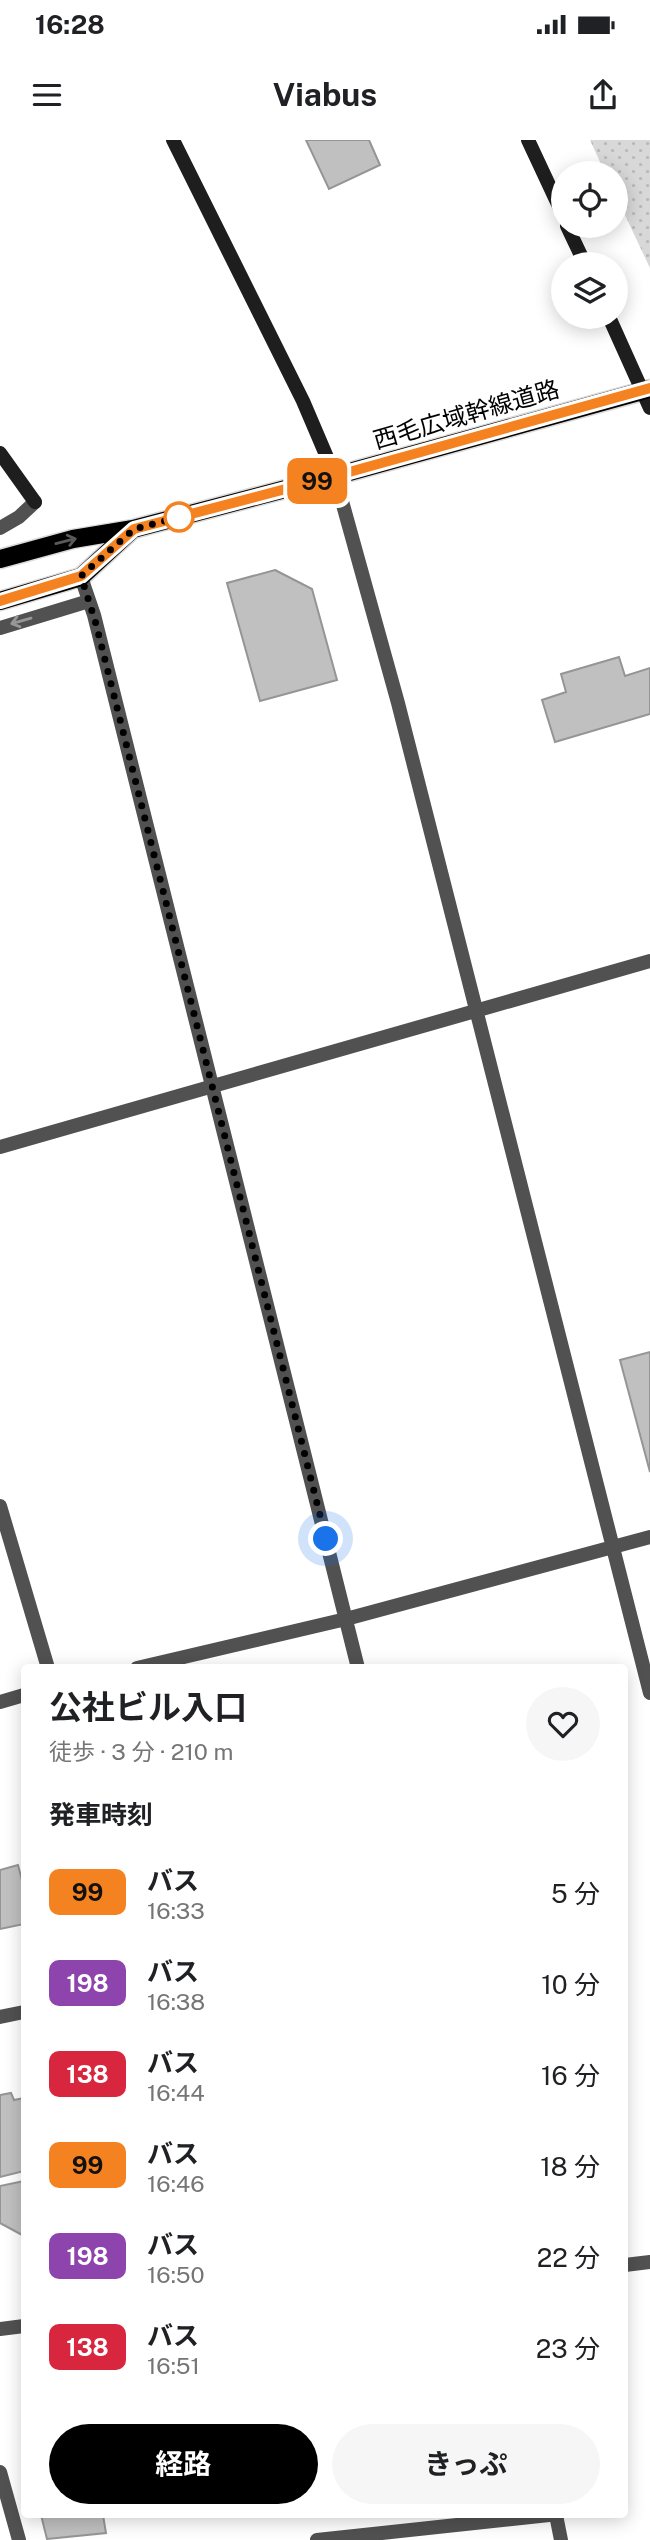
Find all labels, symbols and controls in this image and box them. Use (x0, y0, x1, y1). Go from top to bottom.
text: 16:28 (35, 9, 105, 40)
icon: menu (28, 76, 66, 114)
text: Viabus (273, 76, 377, 113)
icon: share (584, 76, 622, 114)
map controls (551, 161, 628, 329)
button: locate (551, 161, 628, 238)
button: layers (551, 252, 628, 329)
street label: 西毛広域幹線道路 (370, 374, 562, 454)
line badge: 99 (286, 458, 348, 504)
text: 99 (301, 467, 333, 495)
unlabelled marker (164, 502, 194, 532)
one-way arrow (54, 534, 77, 547)
one-way arrow (11, 616, 33, 629)
your location (308, 1521, 343, 1556)
button: heart (526, 1687, 600, 1761)
text: 公社ビル入口 (49, 1688, 247, 1726)
text: 徒歩 · 3 分 · 210 m (49, 1738, 233, 1765)
text: 発車時刻 (49, 1799, 153, 1830)
text: バス (147, 1865, 199, 1896)
text: 99 (72, 1878, 103, 1906)
text: 5 分 (551, 1878, 600, 1909)
text: 16:33 (147, 1897, 205, 1924)
text: バス (147, 1956, 199, 1987)
text: 198 (66, 1969, 109, 1997)
text: 10 分 (541, 1969, 600, 2000)
text: 16:38 (147, 1988, 205, 2015)
text: バス (147, 2047, 199, 2078)
text: 138 (66, 2060, 109, 2088)
text: 16 分 (541, 2060, 600, 2091)
text: 16:44 (147, 2079, 205, 2106)
text: バス (147, 2138, 199, 2169)
text: 99 (72, 2151, 103, 2179)
text: 18 分 (540, 2151, 600, 2182)
text: 16:46 (147, 2170, 205, 2197)
text: バス (147, 2229, 199, 2260)
text: 198 (66, 2242, 109, 2270)
text: 22 分 (537, 2242, 600, 2273)
text: 16:50 (147, 2261, 205, 2288)
text: バス (147, 2320, 199, 2351)
text: 138 (66, 2333, 109, 2361)
text: 23 分 (536, 2333, 600, 2364)
text: 16:51 (147, 2352, 200, 2379)
button: 経路 (49, 2424, 318, 2504)
button: きっぷ (332, 2424, 600, 2504)

